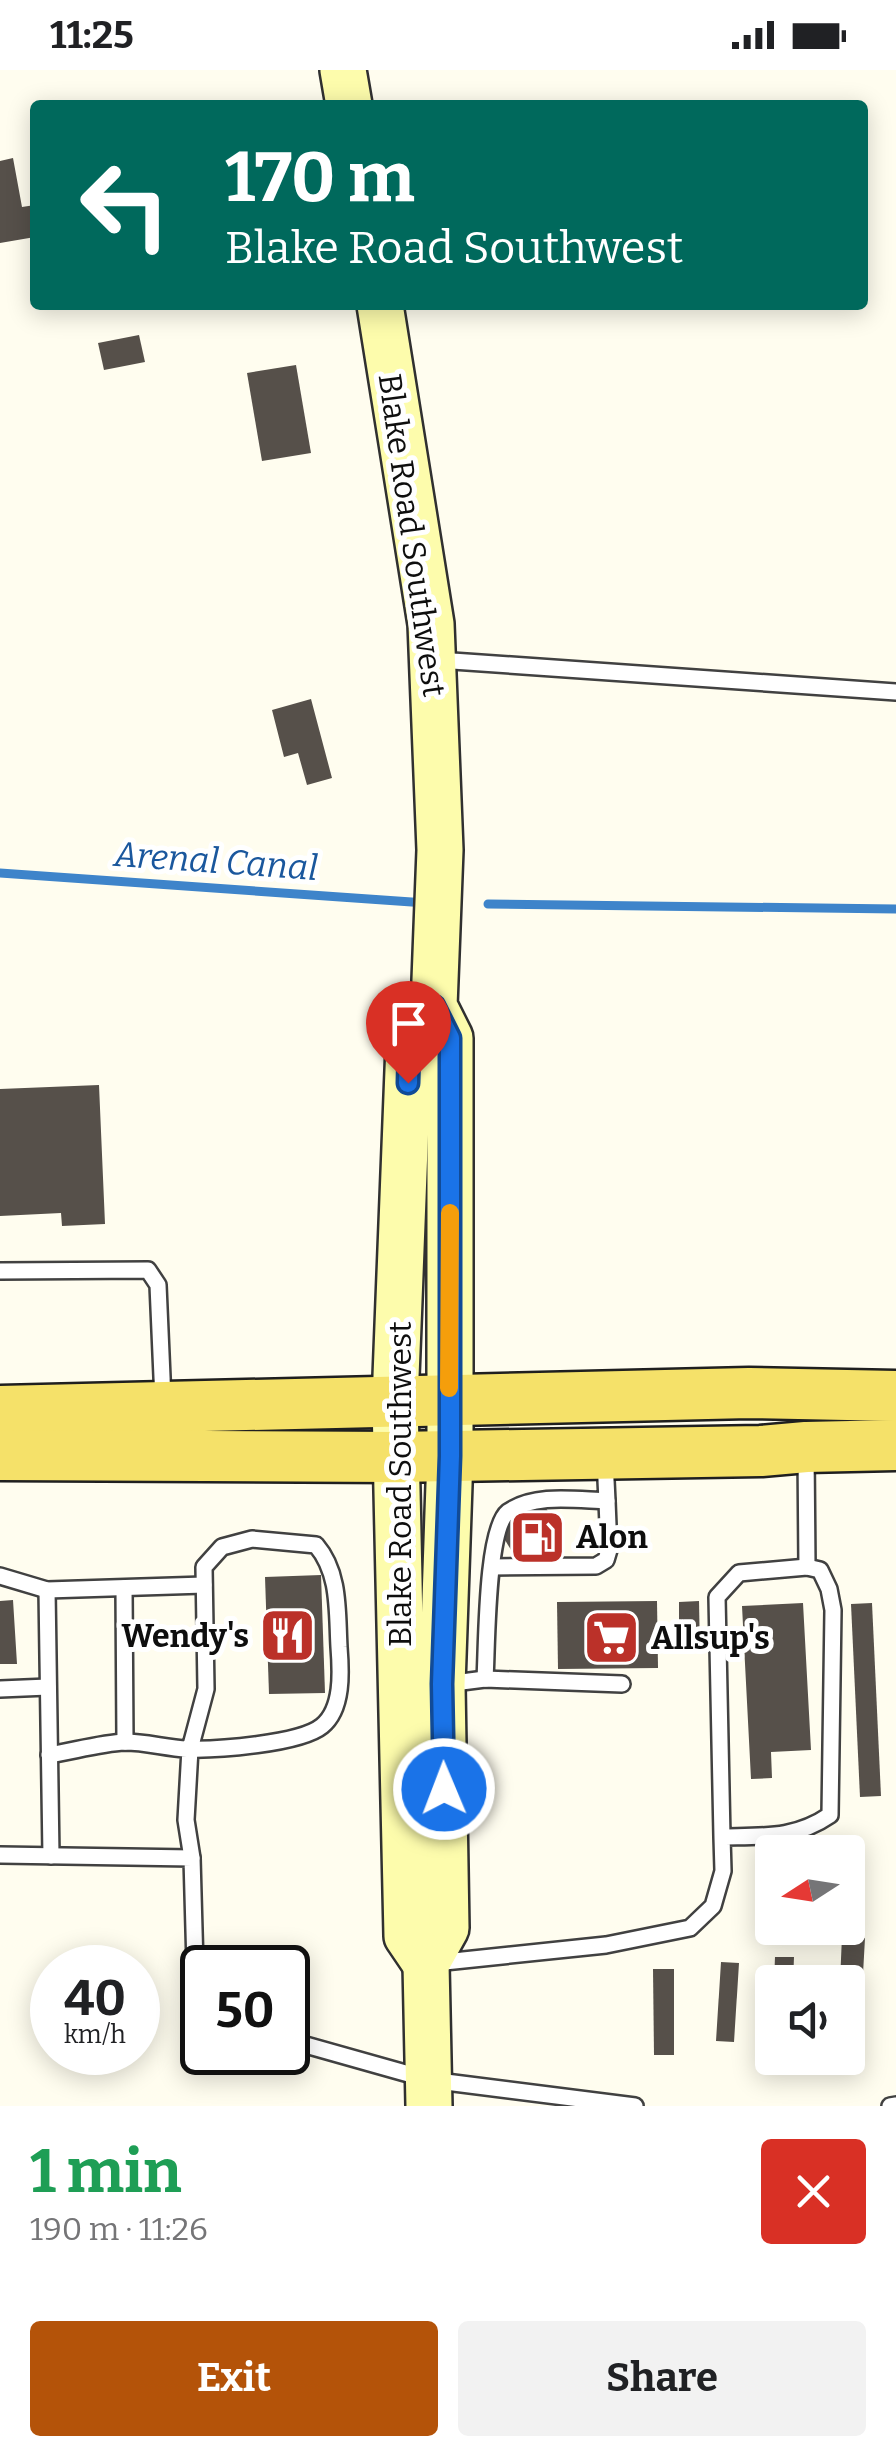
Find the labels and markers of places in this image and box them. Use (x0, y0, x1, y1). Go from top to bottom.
pin (366, 981, 451, 1084)
fuel station icon: Alon (507, 1507, 567, 1567)
place label: Alon (576, 1518, 648, 1556)
restaurant icon: Wendy's (258, 1606, 318, 1666)
supermarket icon: Allsup's (582, 1608, 642, 1668)
place label: Wendy's (121, 1617, 249, 1655)
place label: Allsup's (651, 1619, 770, 1657)

